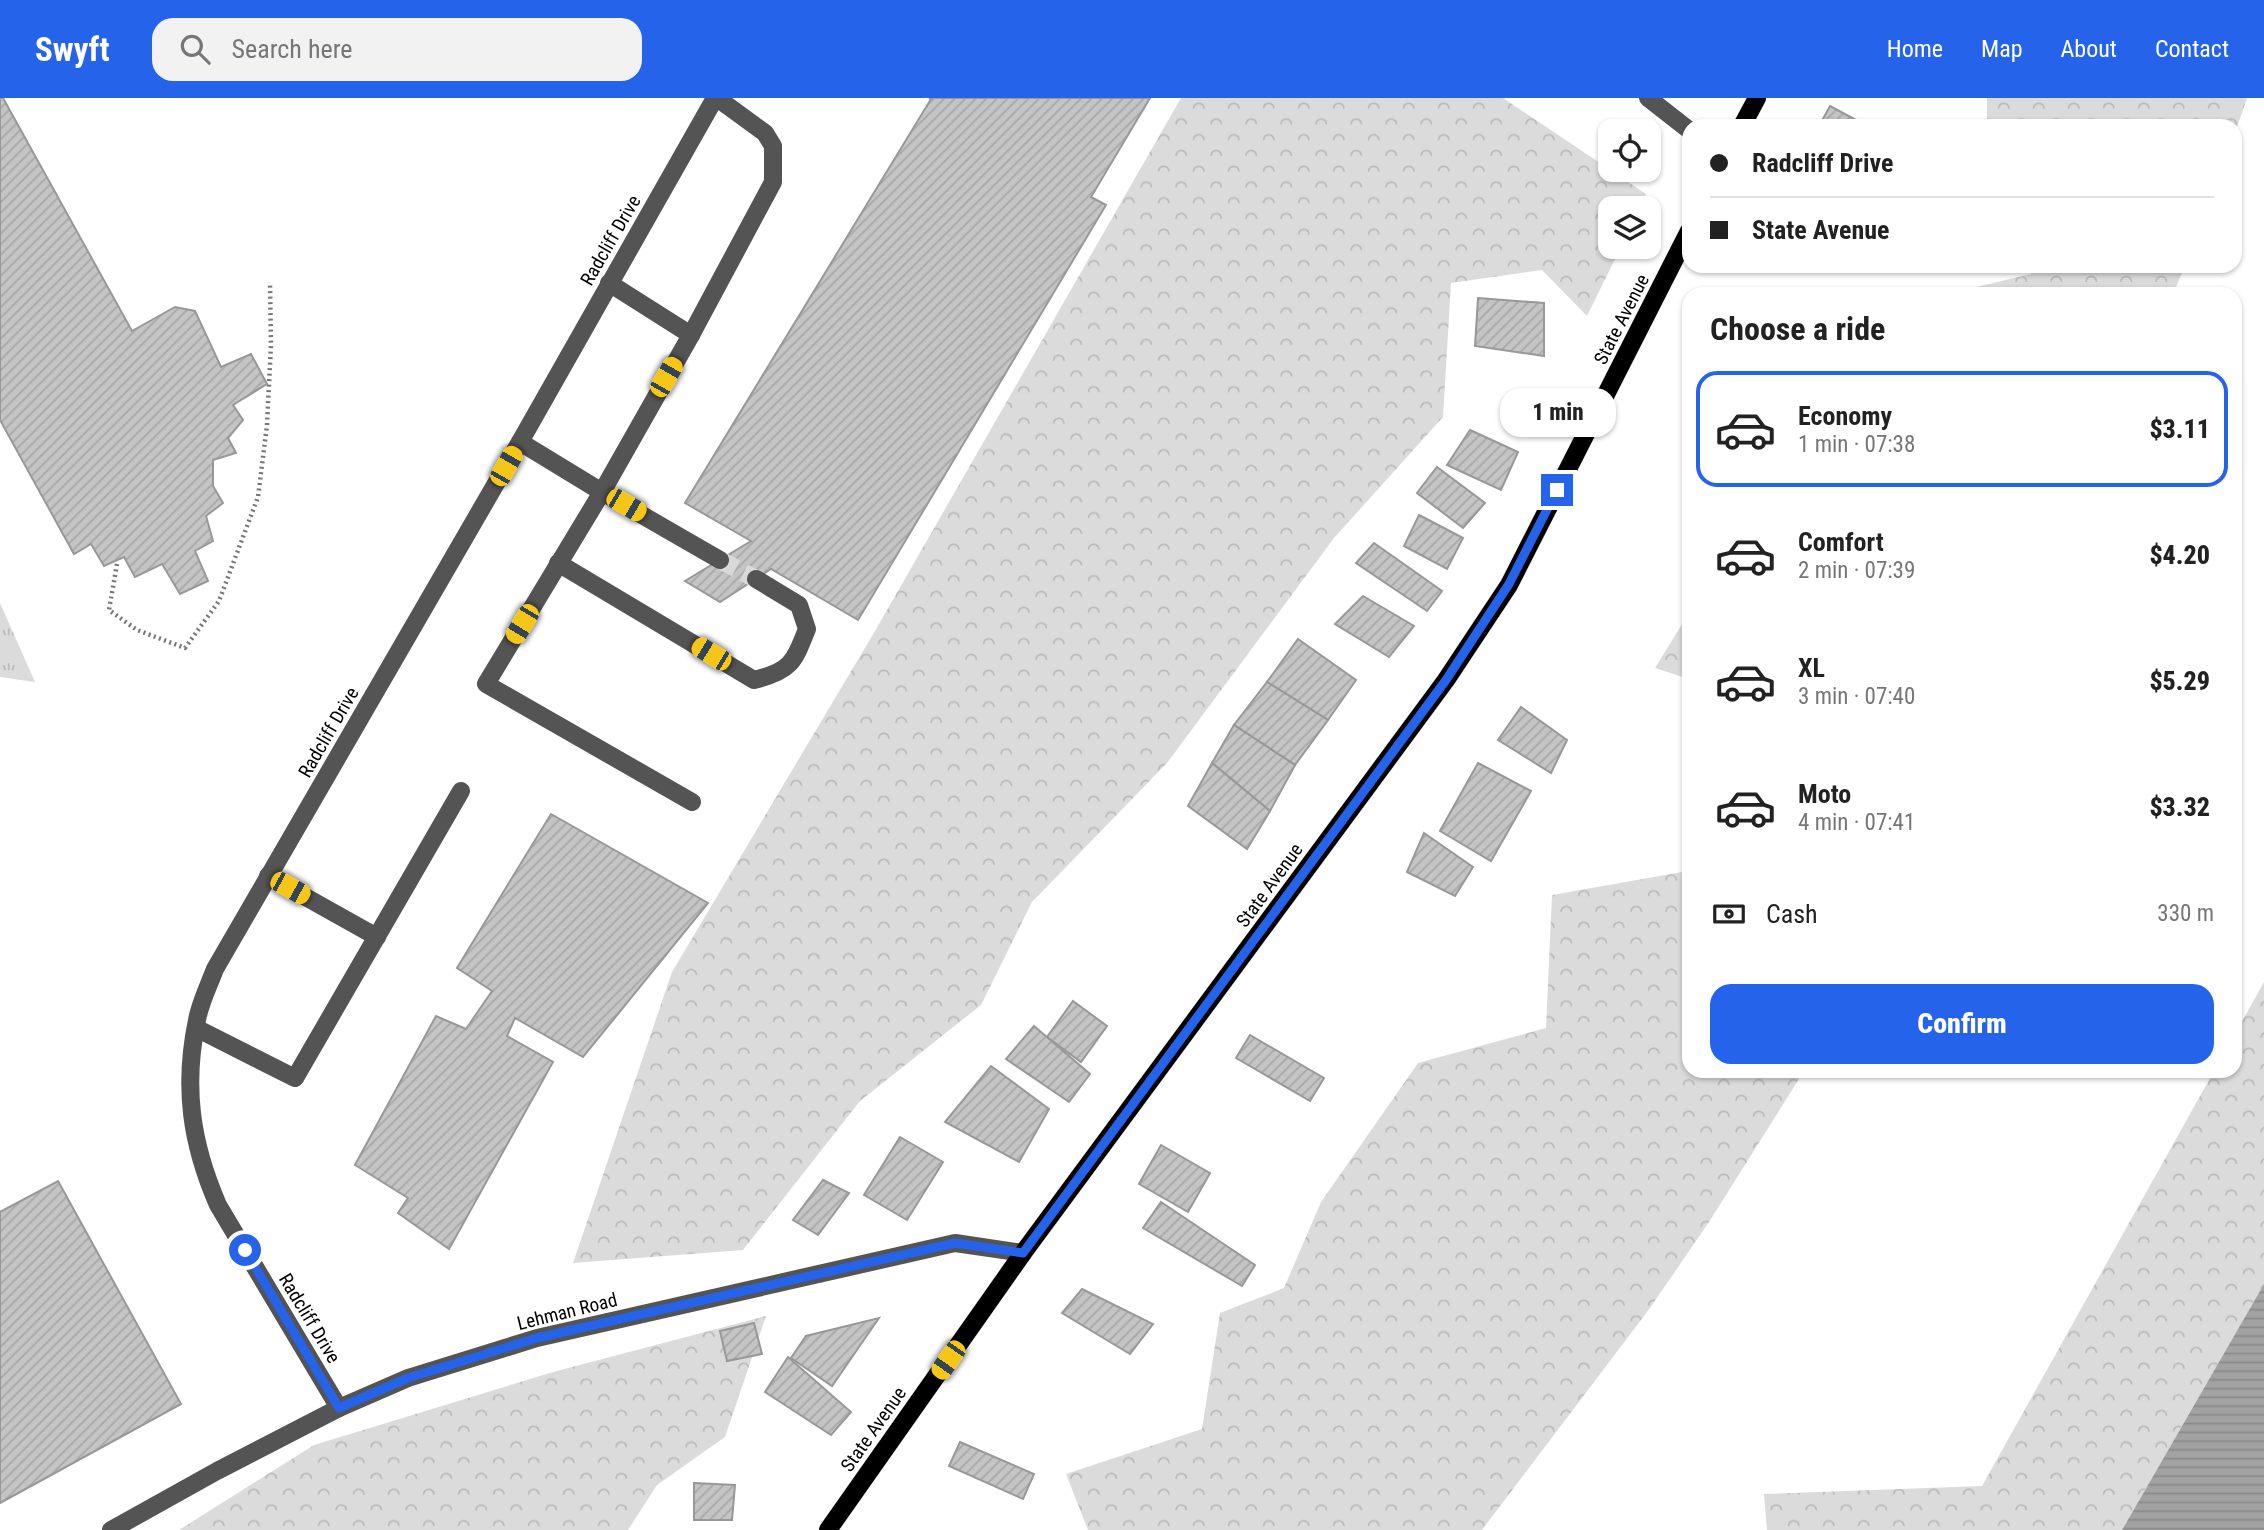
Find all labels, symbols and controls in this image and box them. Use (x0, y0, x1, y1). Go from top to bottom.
search box (152, 18, 642, 81)
text: Swyft (35, 30, 110, 69)
icon: search (176, 30, 214, 68)
text: Search here (232, 34, 353, 64)
text: Home (1887, 35, 1943, 63)
text: Map (1981, 35, 2023, 63)
text: About (2061, 35, 2117, 63)
text: Contact (2155, 35, 2229, 63)
map controls (1598, 119, 1661, 259)
button: locate (1598, 119, 1661, 182)
text: Radcliff Drive (1752, 148, 1893, 178)
street label: Radcliff Drive (575, 191, 646, 289)
button: layers (1598, 196, 1661, 259)
text: State Avenue (1752, 215, 1890, 245)
street label: State Avenue (1589, 270, 1654, 368)
text: Choose a ride (1710, 310, 1885, 348)
car (647, 354, 686, 400)
callout: 1 min (1499, 388, 1615, 438)
icon: car (1714, 398, 1777, 461)
text: 1 min (1532, 399, 1584, 426)
text: Economy (1798, 401, 1892, 431)
text: $3.11 (2149, 414, 2210, 444)
text: 1 min · 07:38 (1798, 431, 1915, 458)
car (487, 443, 526, 489)
route end (1541, 474, 1573, 506)
car (603, 485, 650, 525)
icon: car (1714, 524, 1777, 587)
text: Comfort (1798, 527, 1884, 557)
text: $4.20 (2149, 540, 2210, 570)
text: 2 min · 07:39 (1798, 557, 1915, 584)
car (503, 601, 542, 647)
car (688, 634, 735, 674)
icon: car (1714, 650, 1777, 713)
text: XL (1798, 653, 1825, 683)
text: $5.29 (2149, 666, 2210, 696)
street label: Radcliff Drive (293, 683, 364, 781)
text: 3 min · 07:40 (1798, 683, 1915, 710)
icon: car (1714, 776, 1777, 839)
text: Moto (1798, 779, 1851, 809)
text: $3.32 (2149, 792, 2210, 822)
text: 4 min · 07:41 (1798, 809, 1915, 836)
street label: State Avenue (1231, 839, 1308, 932)
car (267, 869, 314, 907)
icon: cash (1710, 895, 1748, 933)
text: Cash (1766, 899, 1818, 929)
text: 330 m (2157, 900, 2214, 927)
button: Confirm (1710, 984, 2214, 1064)
route start (229, 1234, 261, 1266)
street label: Radcliff Drive (274, 1269, 345, 1367)
street label: Lehman Road (515, 1288, 620, 1335)
car (928, 1337, 969, 1383)
street label: State Avenue (836, 1382, 911, 1476)

